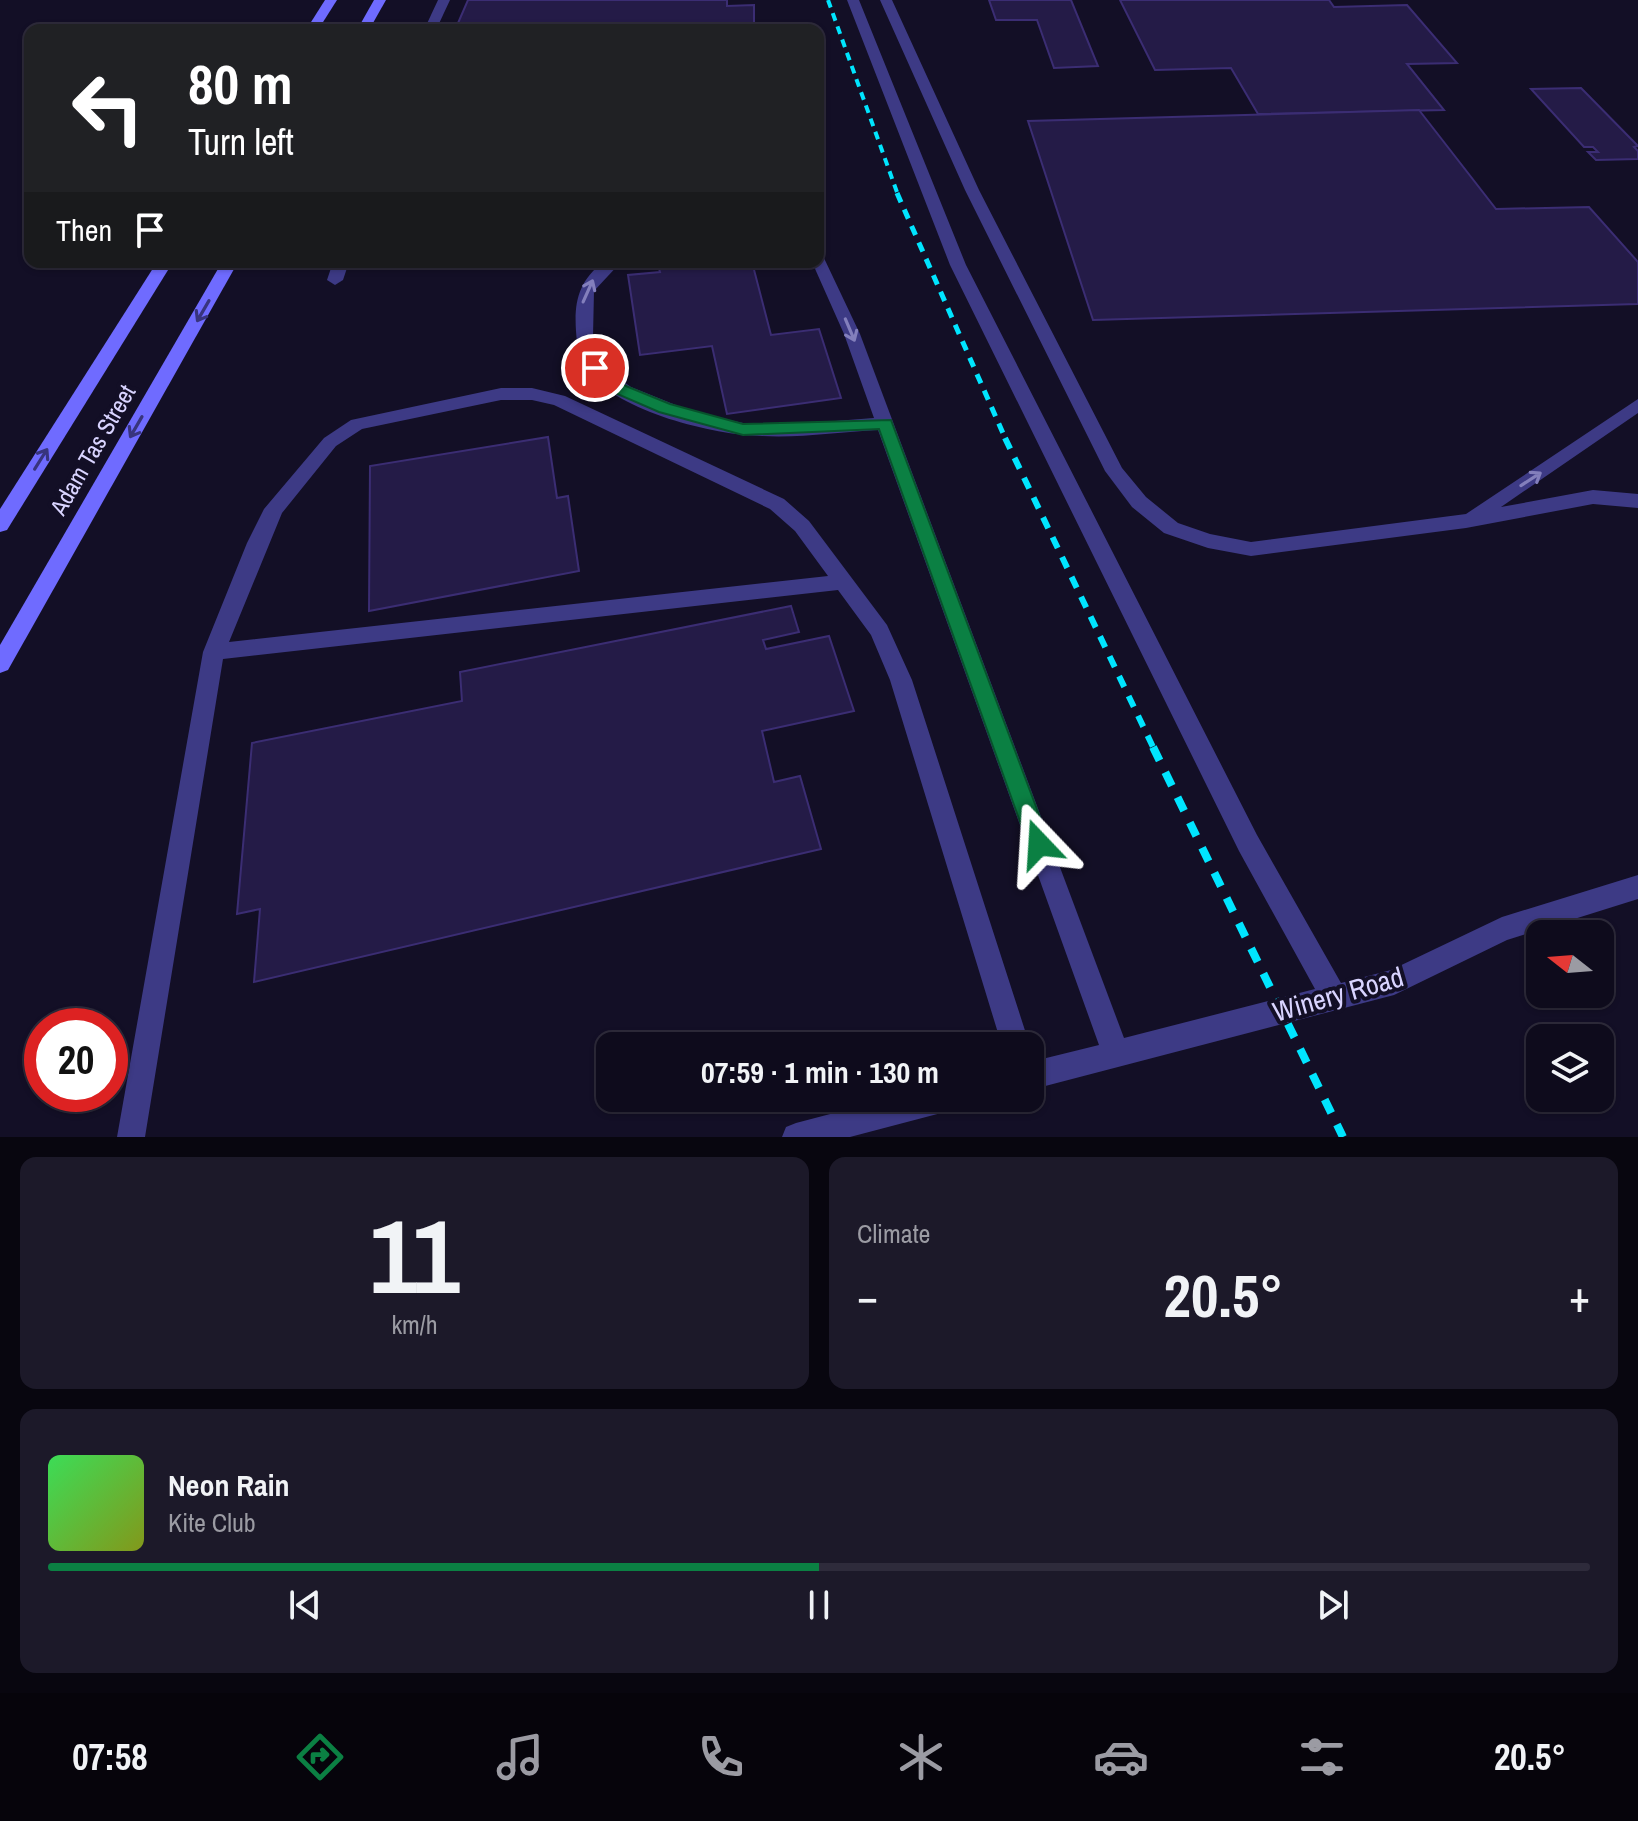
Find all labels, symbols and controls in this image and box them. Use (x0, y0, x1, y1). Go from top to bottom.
text: 80 m (188, 46, 293, 121)
icon: left (56, 56, 160, 160)
text: Turn left (188, 118, 294, 166)
icon: arrive (128, 208, 172, 252)
text: Then (56, 210, 112, 250)
one-way arrow (581, 280, 596, 304)
one-way arrow (194, 298, 210, 322)
one-way arrow (844, 317, 859, 342)
pin (561, 334, 629, 402)
icon: arrive (573, 346, 617, 390)
street label: Adam Tas Street (41, 378, 143, 521)
one-way arrow (128, 415, 144, 438)
one-way arrow (34, 448, 50, 471)
one-way arrow (1520, 470, 1542, 487)
position arrow (997, 802, 1081, 886)
north arrow (1526, 920, 1614, 1008)
map controls (1526, 920, 1614, 1112)
street label: Winery Road (1268, 957, 1408, 1031)
speed limit sign: 20 (24, 1008, 128, 1112)
button: layers (1526, 1024, 1614, 1112)
text: 07:59 · 1 min · 130 m (701, 1052, 939, 1092)
text: 11 (369, 1185, 460, 1325)
text: Climate (857, 1216, 930, 1251)
text: 20.5° (1164, 1255, 1283, 1336)
text: − (857, 1266, 878, 1326)
text: + (1569, 1266, 1590, 1326)
text: km/h (391, 1307, 438, 1342)
text: Neon Rain (168, 1465, 290, 1505)
text: Kite Club (168, 1505, 256, 1540)
icon: previous (283, 1583, 327, 1627)
icon: pause (797, 1583, 841, 1627)
icon: next (1311, 1583, 1355, 1627)
icon: directions (292, 1729, 348, 1785)
icon: music (492, 1729, 548, 1785)
icon: phone (693, 1729, 749, 1785)
icon: climate (893, 1729, 949, 1785)
icon: car (1093, 1729, 1149, 1785)
icon: filters (1294, 1729, 1350, 1785)
text: 07:58 (72, 1733, 148, 1781)
text: 20.5° (1494, 1733, 1566, 1781)

